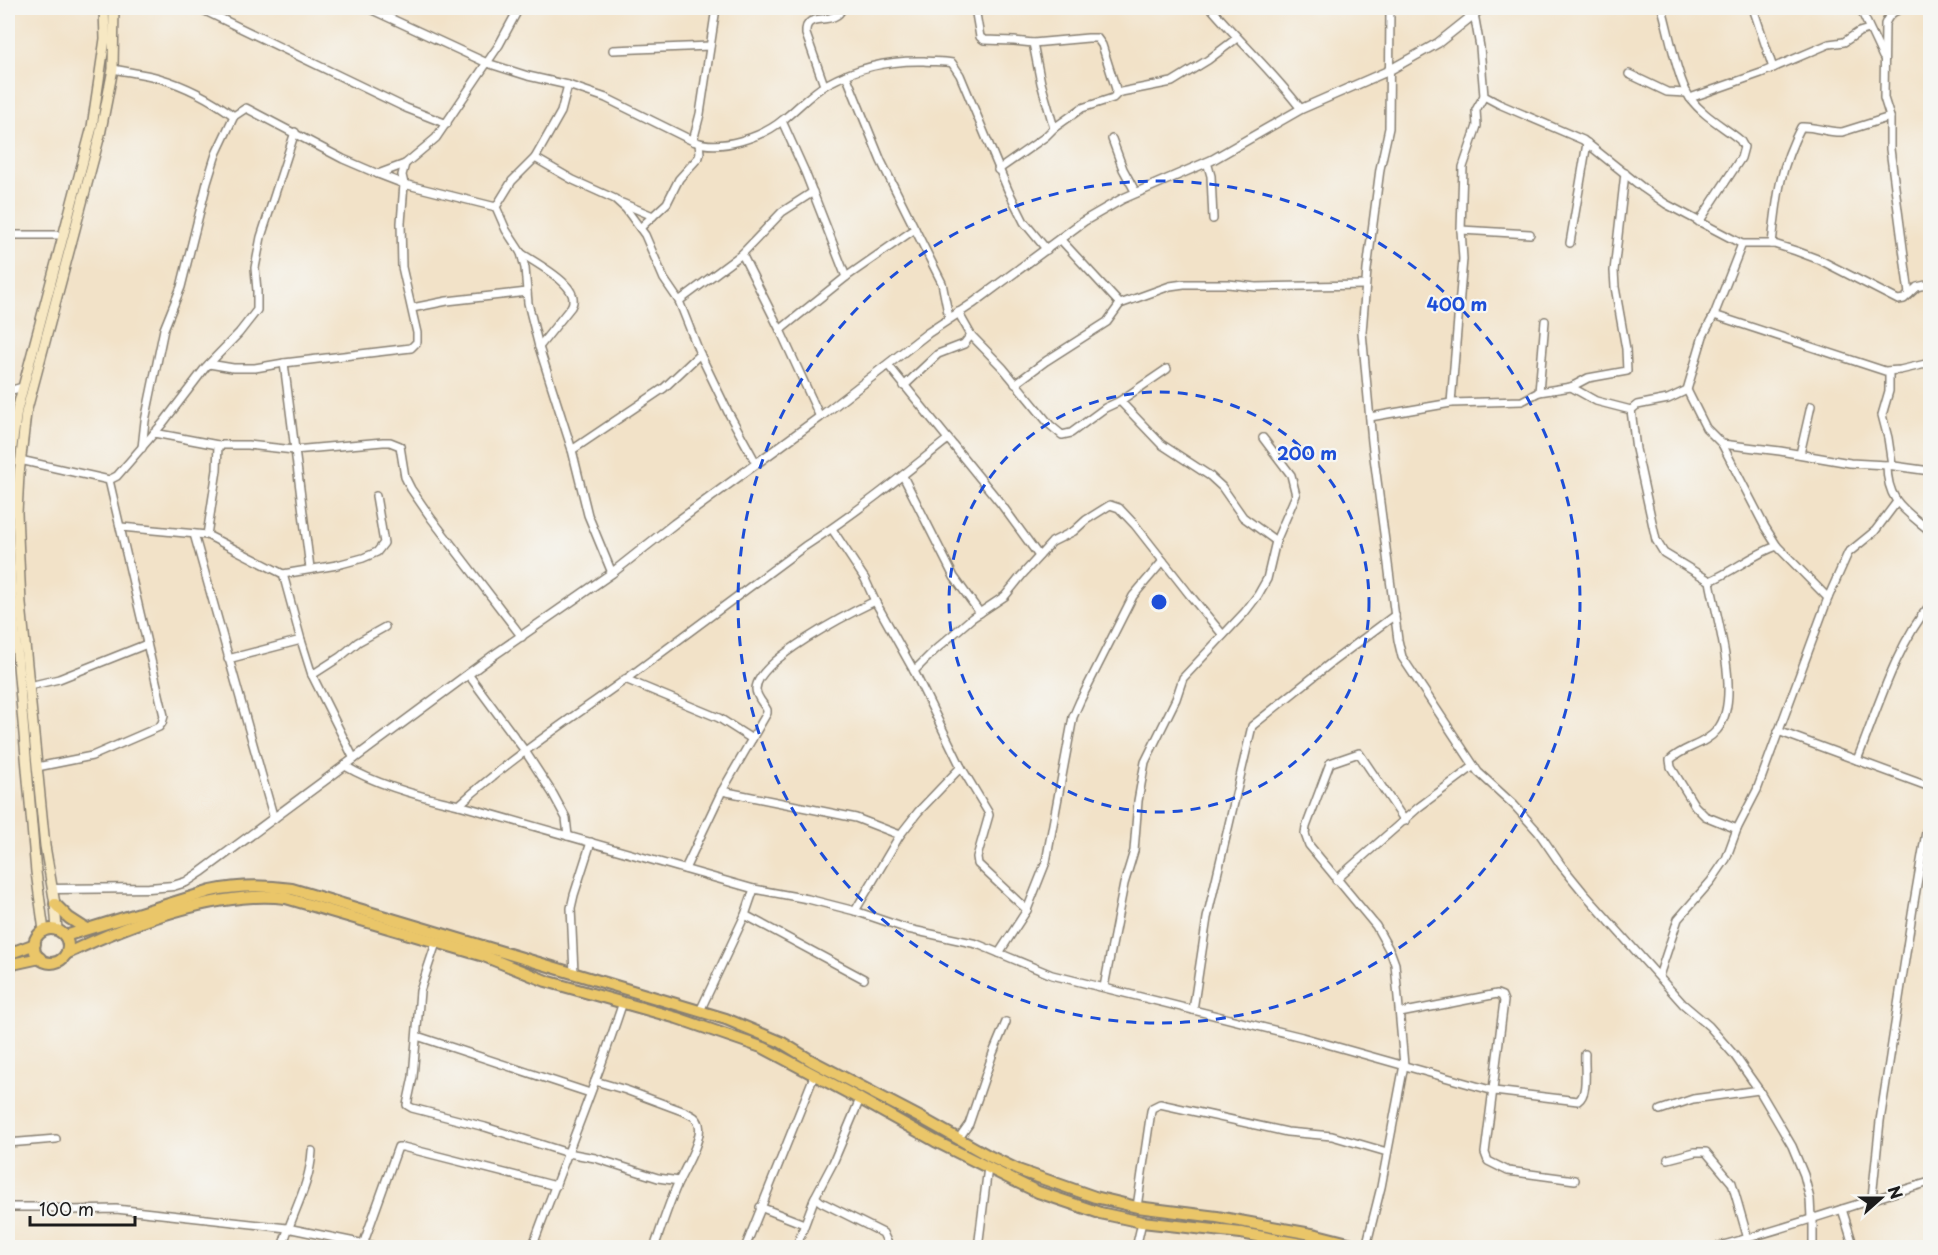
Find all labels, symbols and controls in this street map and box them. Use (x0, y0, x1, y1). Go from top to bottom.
text: 400 m (1427, 290, 1487, 317)
text: 200 m (1277, 439, 1337, 466)
centre of rings (1149, 592, 1169, 612)
north arrow (1851, 1168, 1911, 1228)
text: N (1882, 1182, 1909, 1202)
scale bar (30, 1189, 135, 1227)
text: 100 m (39, 1195, 94, 1222)

